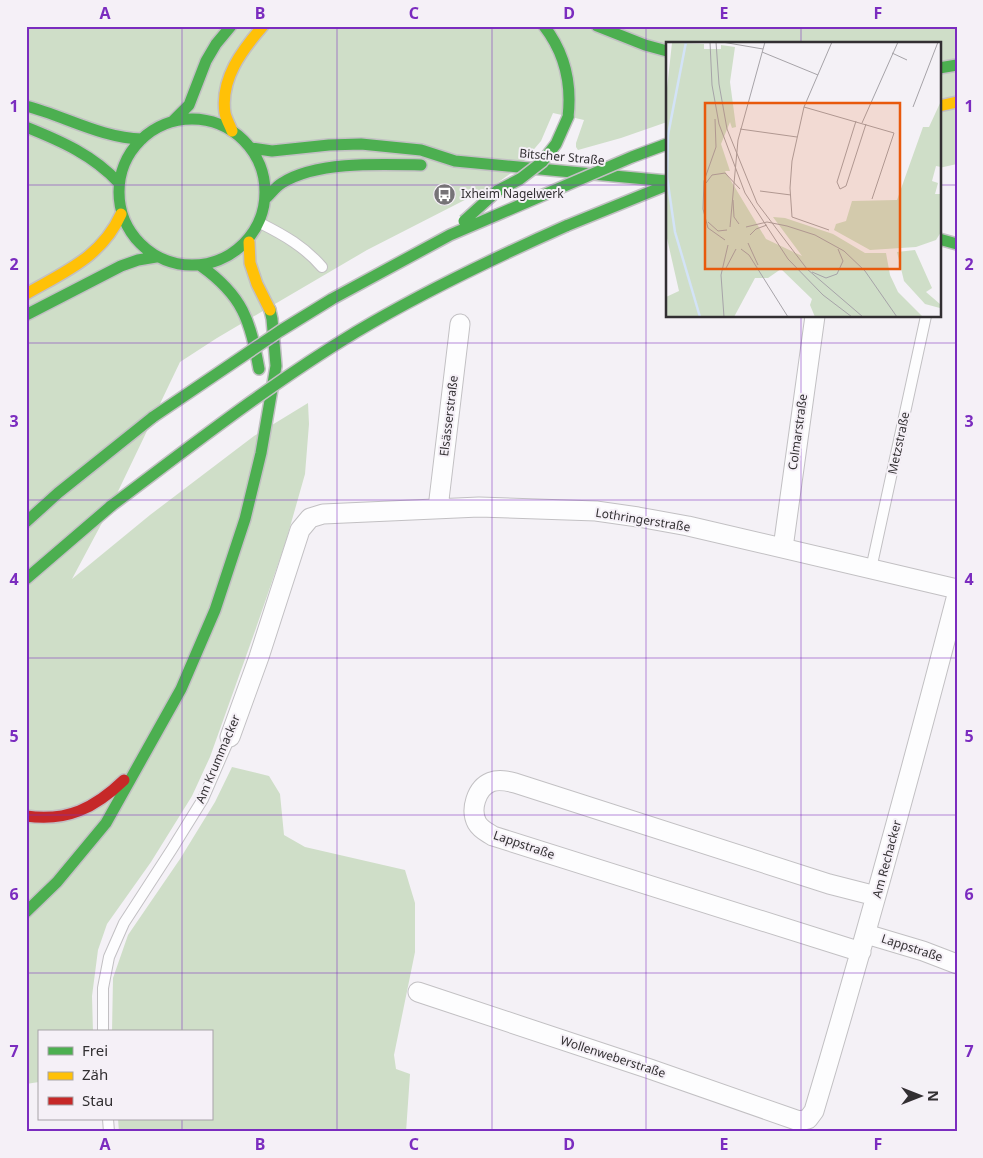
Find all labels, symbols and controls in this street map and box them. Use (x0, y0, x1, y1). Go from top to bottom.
text: A (99, 2, 111, 24)
text: B (255, 2, 265, 24)
text: C (409, 2, 419, 24)
text: D (563, 2, 575, 24)
text: E (720, 2, 729, 24)
text: F (874, 2, 882, 24)
inset map (666, 42, 940, 318)
text: 1 (9, 95, 19, 117)
text: 1 (964, 95, 974, 117)
street label: Bitscher Straße (519, 144, 606, 169)
bus stop icon: Ixheim Nagelwerk (433, 182, 457, 206)
place label: Ixheim Nagelwerk (461, 185, 564, 202)
text: 2 (9, 253, 19, 275)
text: 2 (964, 253, 974, 275)
street label: Elsässerstraße (435, 374, 462, 457)
street label: Colmarstraße (784, 393, 811, 471)
text: 3 (9, 410, 19, 432)
street label: Metzstraße (884, 410, 913, 476)
text: 3 (964, 410, 974, 432)
street label: Lothringerstraße (594, 504, 692, 535)
text: 4 (9, 568, 19, 590)
text: 4 (964, 568, 974, 590)
street label: Am Krummacker (191, 712, 244, 806)
text: 5 (9, 725, 19, 747)
text: 5 (964, 725, 974, 747)
street label: Am Rechacker (868, 818, 905, 900)
street label: Lappstraße (491, 826, 557, 863)
text: 6 (9, 883, 19, 905)
text: 6 (964, 883, 974, 905)
street label: Lappstraße (879, 930, 945, 966)
legend (38, 1030, 212, 1120)
street label: Wollenweberstraße (558, 1031, 668, 1082)
text: 7 (9, 1040, 19, 1062)
text: Frei (82, 1040, 108, 1060)
text: 7 (964, 1040, 974, 1062)
text: Zäh (82, 1064, 108, 1084)
north arrow (896, 1070, 946, 1120)
text: Stau (82, 1090, 113, 1110)
text: N (924, 1090, 943, 1102)
text: A (99, 1133, 111, 1155)
text: B (255, 1133, 265, 1155)
text: C (409, 1133, 419, 1155)
text: D (563, 1133, 575, 1155)
text: E (720, 1133, 729, 1155)
text: F (874, 1133, 882, 1155)

